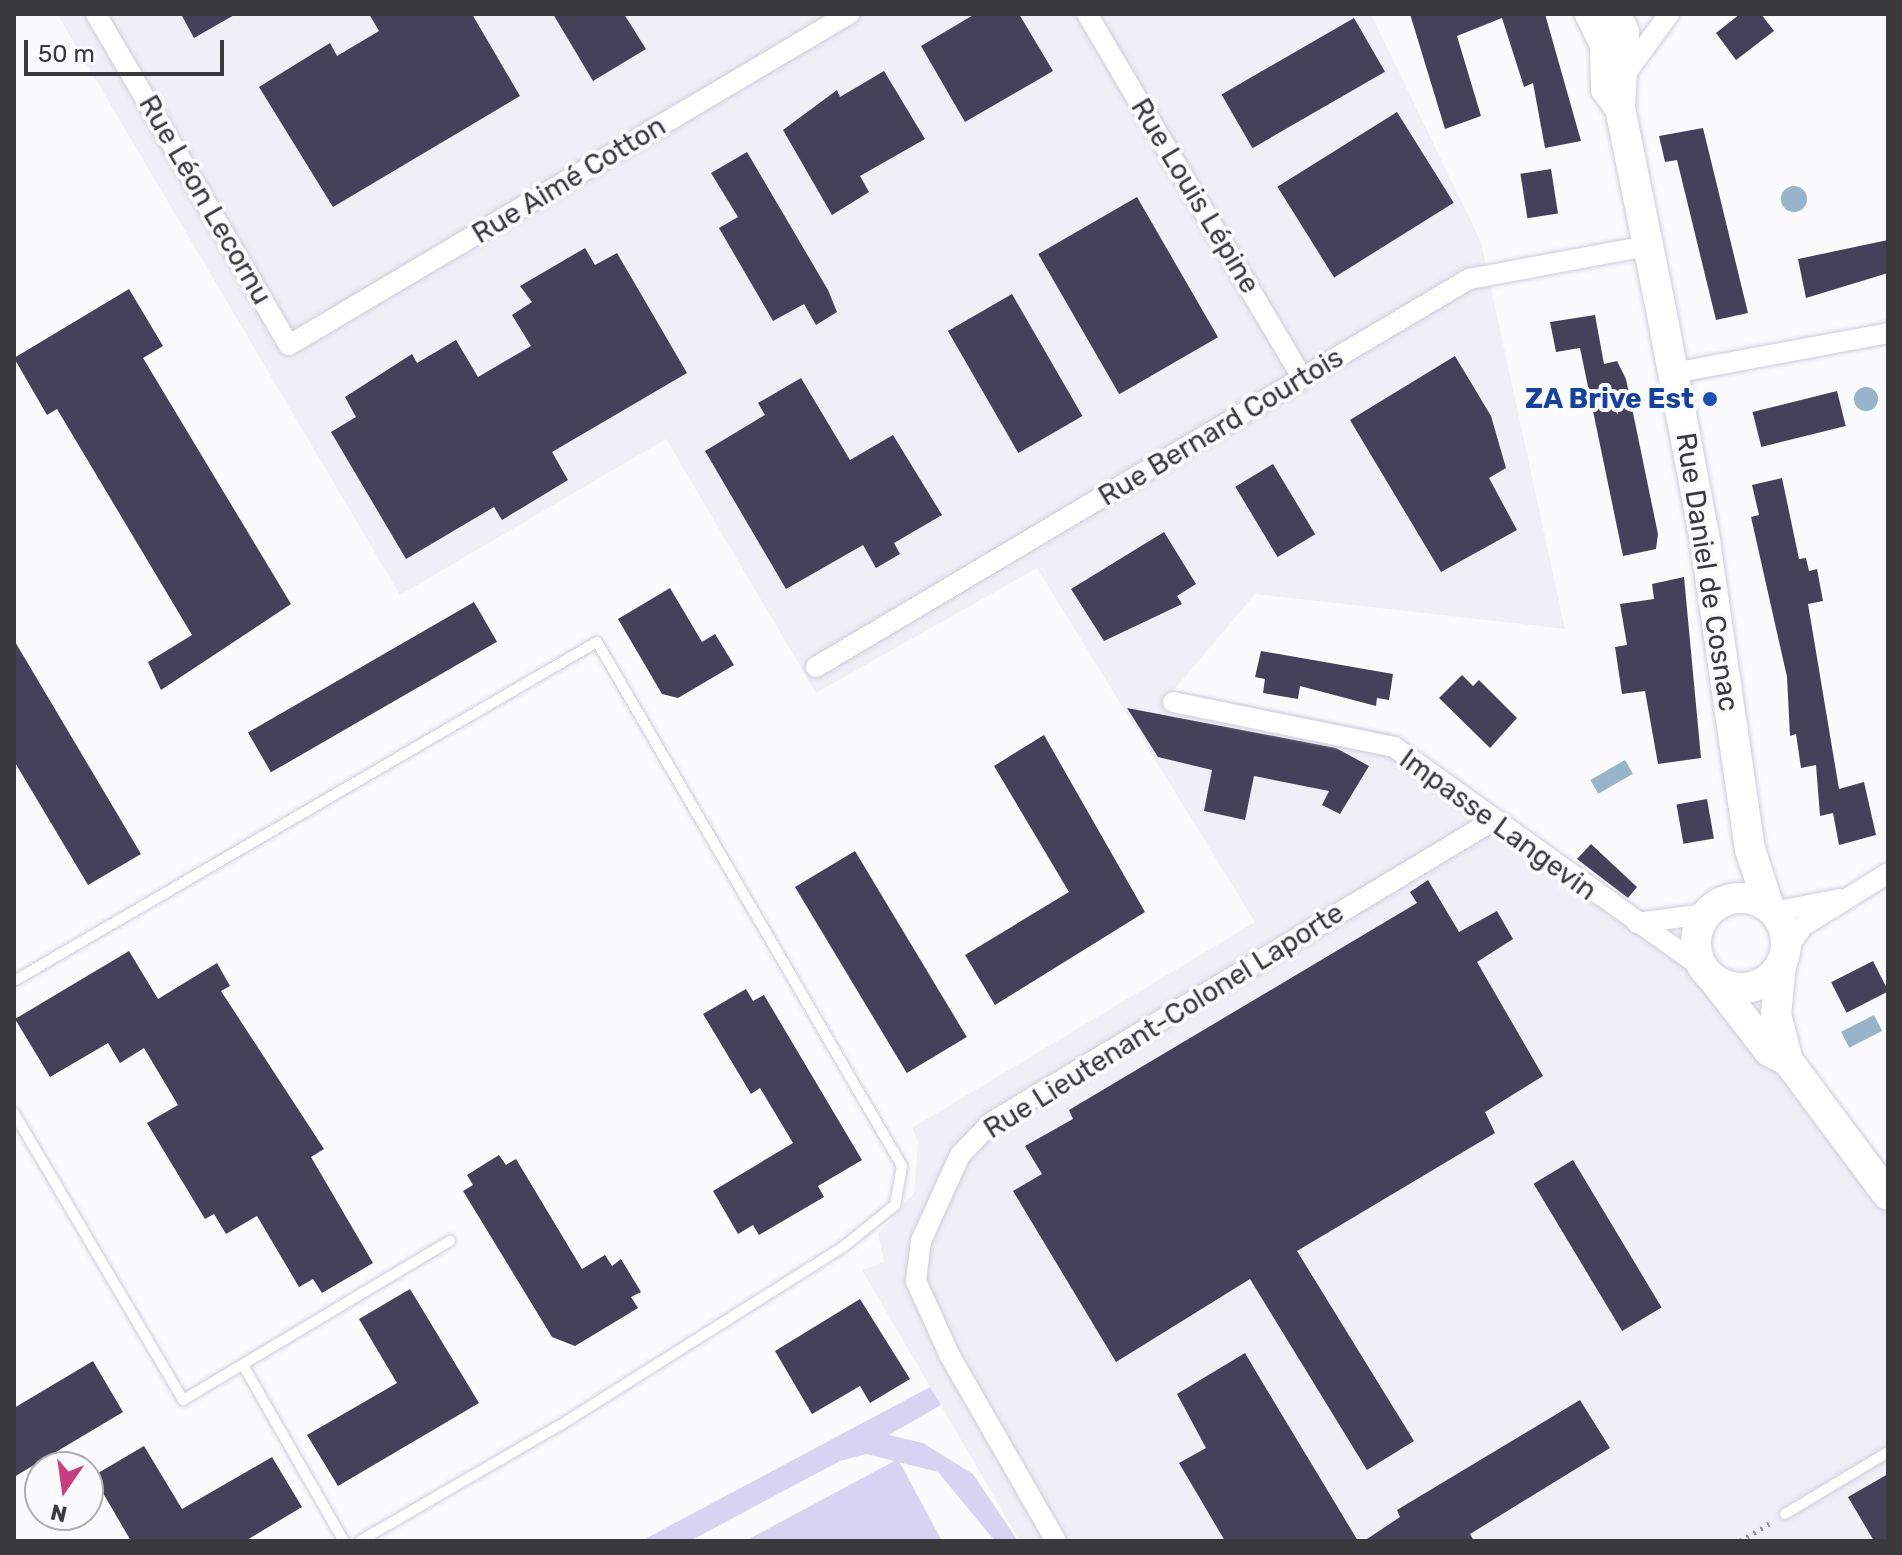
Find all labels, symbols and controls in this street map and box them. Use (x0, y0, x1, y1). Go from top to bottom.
scale bar (28, 24, 228, 74)
text: 50 m (38, 40, 95, 68)
street label: Rue Léon Lecornu (131, 89, 279, 311)
street label: Rue Louis Lépine (1124, 92, 1266, 300)
street label: Rue Aimé Cotton (466, 109, 672, 251)
street label: Rue Bernard Courtois (1093, 341, 1349, 513)
place label: ZA Brive Est (1524, 382, 1694, 416)
marker: ZA Brive Est (1701, 390, 1719, 408)
street label: Rue Daniel de Cosnac (1668, 430, 1746, 714)
street label: Impasse Langevin (1393, 742, 1603, 908)
street label: Rue Lieutenant-Colonel Laporte (978, 896, 1350, 1146)
north arrow (24, 1451, 104, 1531)
text: N (48, 1498, 70, 1528)

